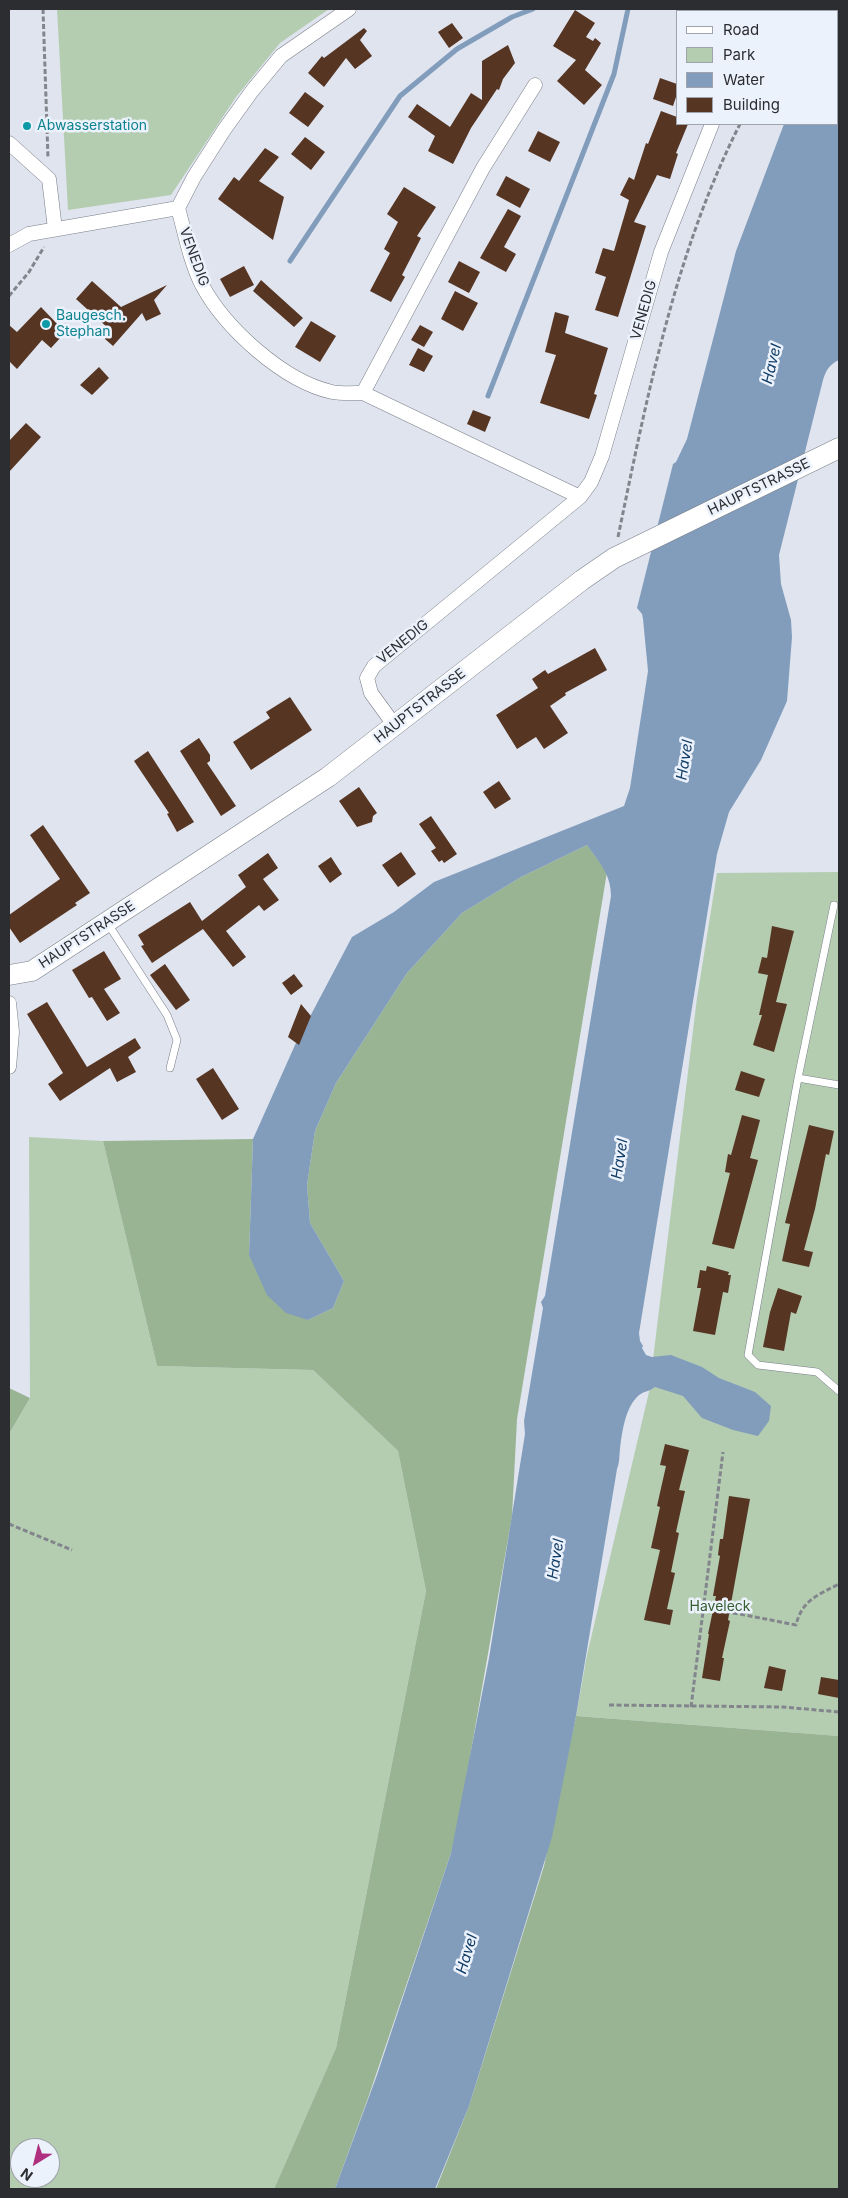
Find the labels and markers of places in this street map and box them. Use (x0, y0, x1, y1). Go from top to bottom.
place label: Abwasserstation (37, 118, 147, 134)
marker: Abwasserstation (21, 120, 33, 132)
place label: Baugesch. Stephan (56, 308, 126, 341)
marker: Baugesch. Stephan (40, 318, 52, 330)

